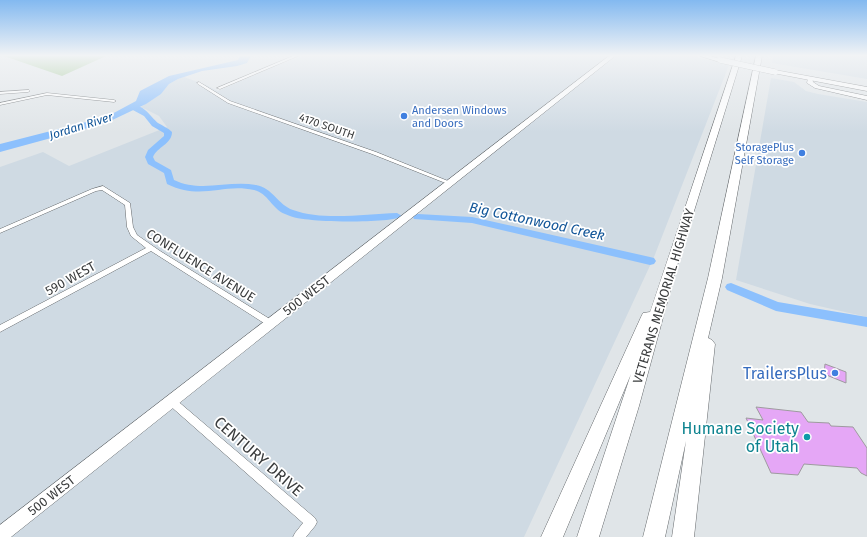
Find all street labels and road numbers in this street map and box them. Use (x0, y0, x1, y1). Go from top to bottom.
street label: 4170 SOUTH (297, 111, 356, 142)
street label: VETERANS MEMORIAL HIGHWAY (630, 206, 698, 385)
street label: CONFLUENCE AVENUE (144, 226, 258, 305)
street label: 590 WEST (43, 258, 98, 298)
street label: 500 WEST (280, 272, 333, 318)
street label: CENTURY DRIVE (210, 413, 307, 500)
street label: 500 WEST (25, 472, 78, 518)

